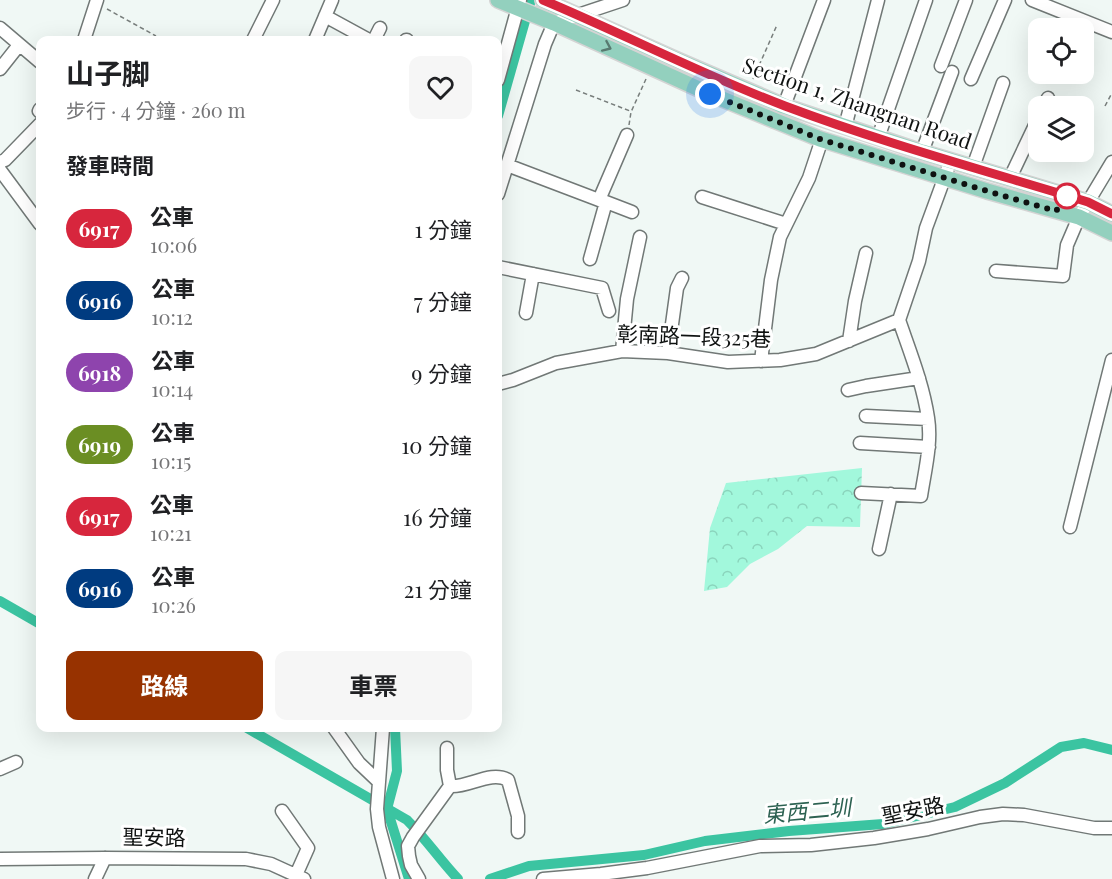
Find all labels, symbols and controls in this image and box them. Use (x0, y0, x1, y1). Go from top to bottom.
map controls (1028, 18, 1094, 162)
button: locate (1028, 18, 1094, 84)
one-way arrow (601, 40, 612, 52)
street label: Section 1, Zhangnan Road (739, 50, 976, 155)
text: 山子脚 (66, 54, 150, 91)
button: heart (409, 56, 472, 119)
your location (695, 79, 725, 109)
text: 步行 · 4 分鐘 · 260 m (66, 96, 246, 123)
button: layers (1028, 96, 1094, 162)
text: 發車時間 (66, 150, 154, 180)
unlabelled marker (1054, 183, 1080, 209)
text: 公車 (150, 201, 194, 231)
text: 6917 (79, 214, 120, 242)
text: 1 分鐘 (414, 214, 472, 244)
text: 10:06 (150, 231, 197, 258)
text: 公車 (151, 273, 195, 303)
text: 6916 (78, 286, 121, 314)
text: 7 分鐘 (414, 286, 472, 316)
text: 10:12 (151, 303, 193, 330)
street label: 彰南路一段325巷 (617, 318, 772, 352)
text: 公車 (151, 345, 195, 375)
text: 6918 (78, 358, 121, 386)
text: 9 分鐘 (411, 358, 472, 388)
text: 10:14 (151, 375, 193, 402)
text: 公車 (151, 417, 195, 447)
text: 6919 (78, 430, 121, 458)
text: 10 分鐘 (401, 430, 472, 460)
text: 10:15 (151, 447, 191, 474)
text: 公車 (150, 489, 194, 519)
text: 6917 (79, 502, 120, 530)
text: 16 分鐘 (403, 502, 472, 532)
text: 10:21 (150, 519, 192, 546)
text: 公車 (151, 561, 195, 591)
text: 6916 (78, 574, 121, 602)
text: 21 分鐘 (404, 574, 472, 604)
text: 10:26 (151, 591, 196, 618)
button: 路線 (66, 651, 263, 720)
button: 車票 (275, 651, 472, 720)
street label: 聖安路 (879, 789, 946, 829)
water label: 東西二圳 (762, 791, 855, 829)
street label: 聖安路 (122, 821, 186, 851)

